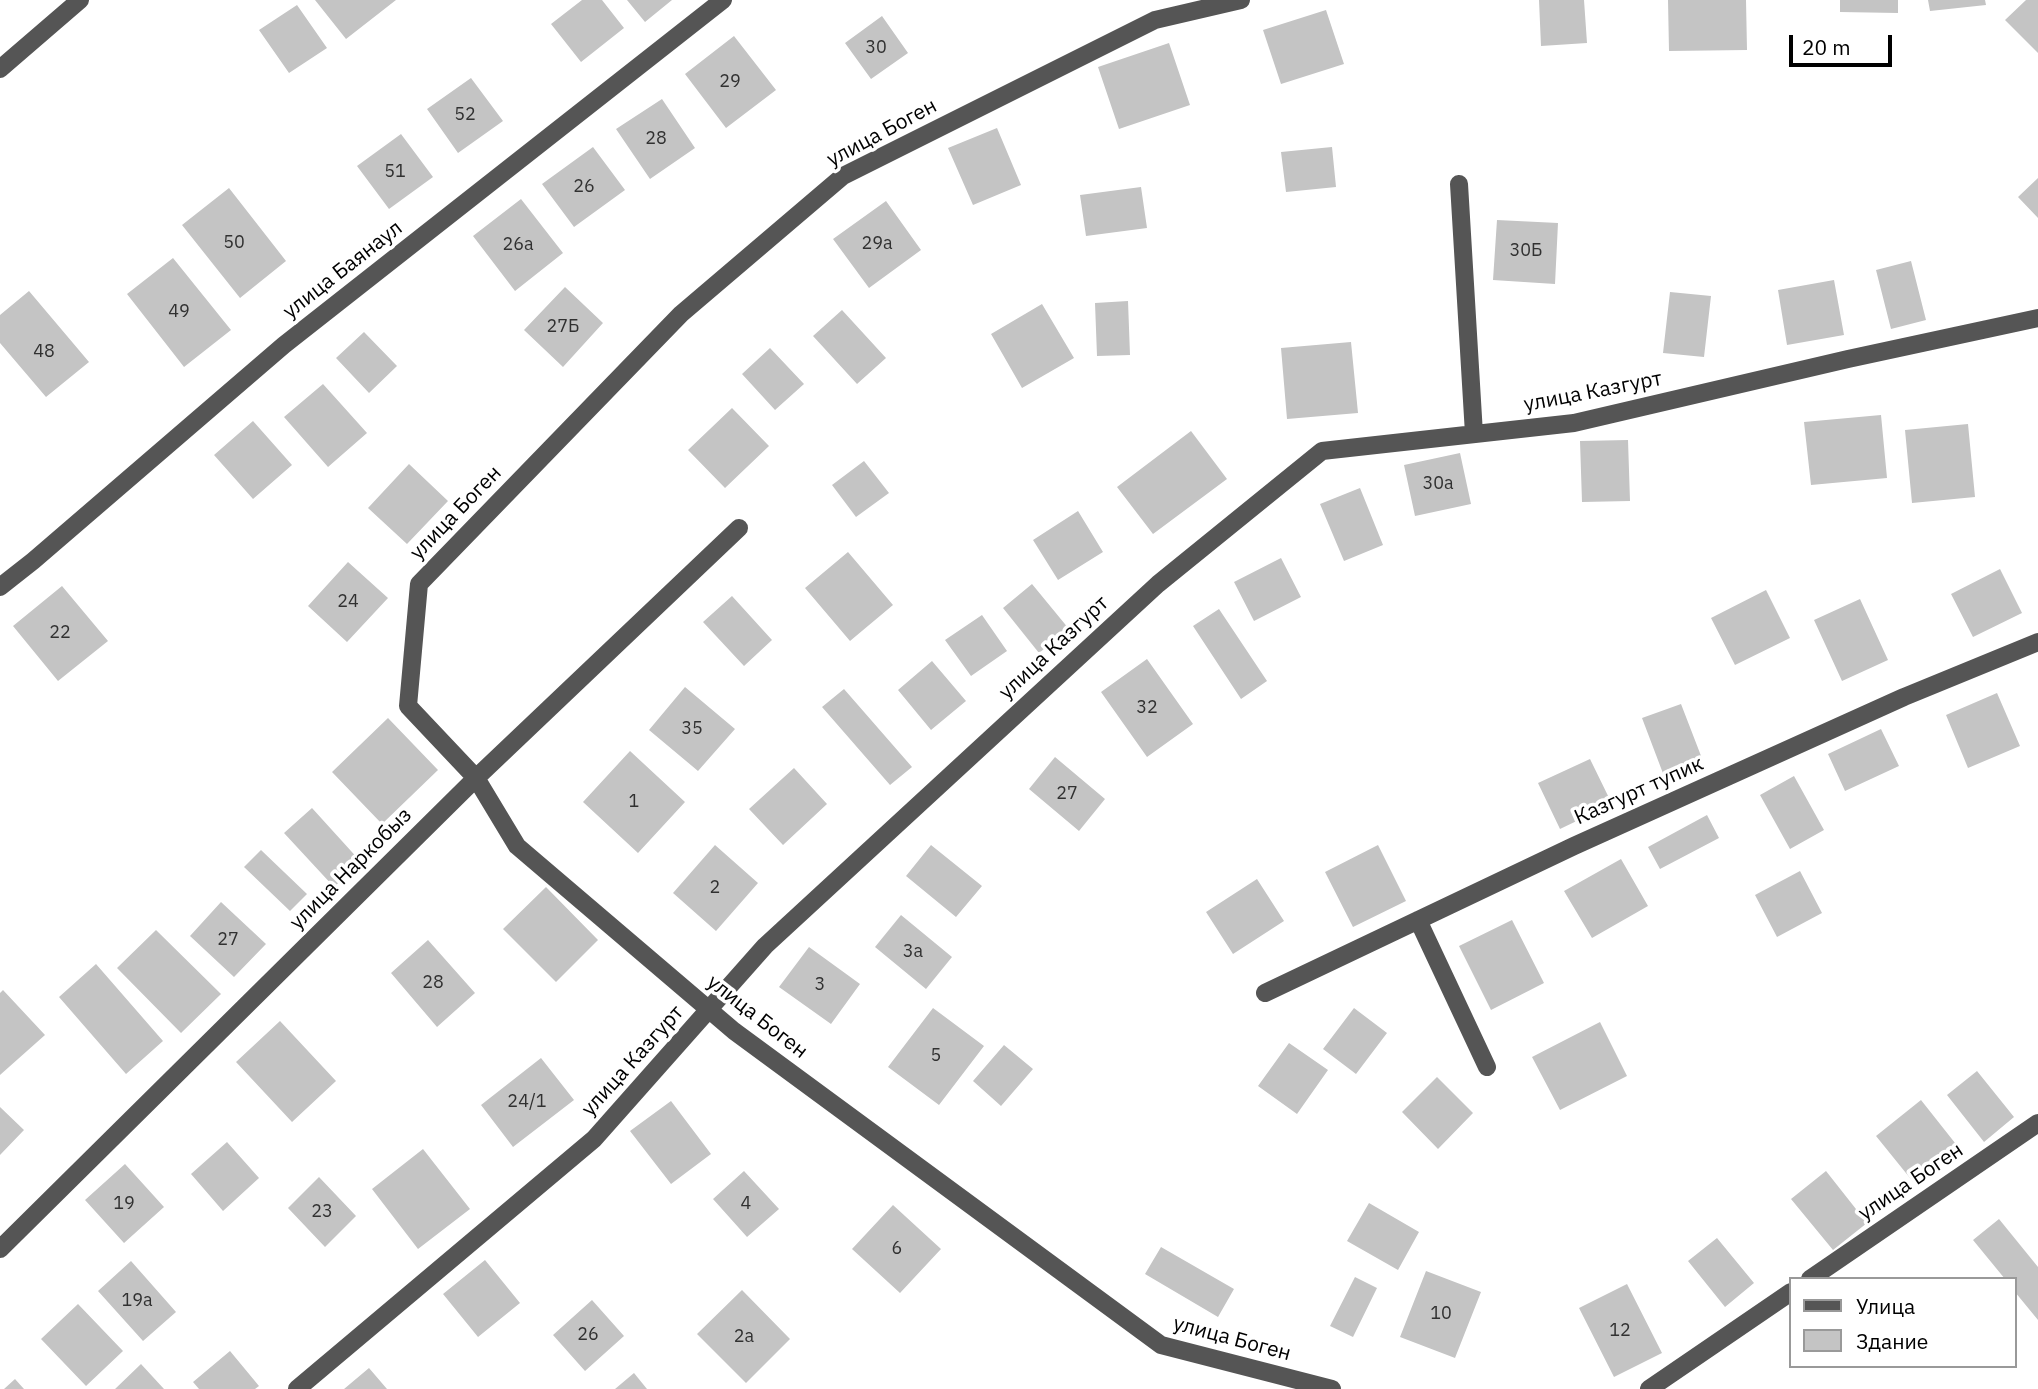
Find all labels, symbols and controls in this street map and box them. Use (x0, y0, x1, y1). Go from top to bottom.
scale bar (1793, 21, 1896, 65)
text: 20 m (1802, 33, 1851, 61)
house number: 30 (865, 37, 887, 59)
house number: 29 (719, 71, 741, 93)
street label: улица Боген (823, 94, 941, 172)
house number: 52 (454, 104, 476, 126)
house number: 28 (645, 128, 667, 150)
house number: 51 (384, 161, 406, 183)
house number: 26 (573, 176, 595, 198)
street label: улица Баянаул (278, 216, 408, 324)
house number: 50 (223, 232, 245, 254)
house number: 29а (861, 233, 893, 255)
house number: 26а (502, 234, 534, 256)
house number: 30Б (1509, 240, 1543, 262)
house number: 49 (168, 301, 190, 323)
house number: 27Б (546, 316, 580, 338)
house number: 48 (33, 341, 55, 363)
street label: улица Казгурт (1522, 366, 1664, 418)
street label: улица Боген (405, 461, 507, 565)
house number: 30а (1422, 473, 1454, 495)
house number: 24 (337, 591, 359, 613)
street label: улица Казгурт (994, 591, 1114, 705)
house number: 22 (49, 622, 71, 644)
house number: 32 (1136, 697, 1158, 719)
house number: 35 (681, 718, 703, 740)
street label: Казгурт тупик (1571, 751, 1707, 831)
house number: 27 (1056, 783, 1078, 805)
house number: 1 (629, 791, 639, 813)
street label: улица Наркобыз (285, 803, 417, 935)
house number: 2 (710, 877, 720, 899)
house number: 27 (217, 929, 239, 951)
house number: 3а (903, 941, 923, 963)
street label: улица Боген (702, 970, 812, 1064)
house number: 28 (422, 972, 444, 994)
house number: 3 (815, 974, 825, 996)
street label: улица Казгурт (577, 1000, 689, 1122)
house number: 5 (931, 1045, 941, 1067)
house number: 24/1 (507, 1091, 547, 1113)
street label: улица Боген (1854, 1138, 1968, 1226)
house number: 19 (113, 1193, 135, 1215)
house number: 4 (741, 1193, 751, 1215)
house number: 23 (311, 1201, 333, 1223)
house number: 6 (892, 1238, 902, 1260)
legend (1790, 1277, 2017, 1368)
house number: 19а (121, 1290, 153, 1312)
text: Улица (1856, 1292, 1915, 1320)
house number: 10 (1430, 1303, 1452, 1325)
street label: улица Боген (1170, 1311, 1294, 1367)
house number: 12 (1609, 1320, 1631, 1342)
house number: 26 (577, 1324, 599, 1346)
house number: 2а (734, 1326, 754, 1348)
text: Здание (1856, 1327, 1928, 1355)

